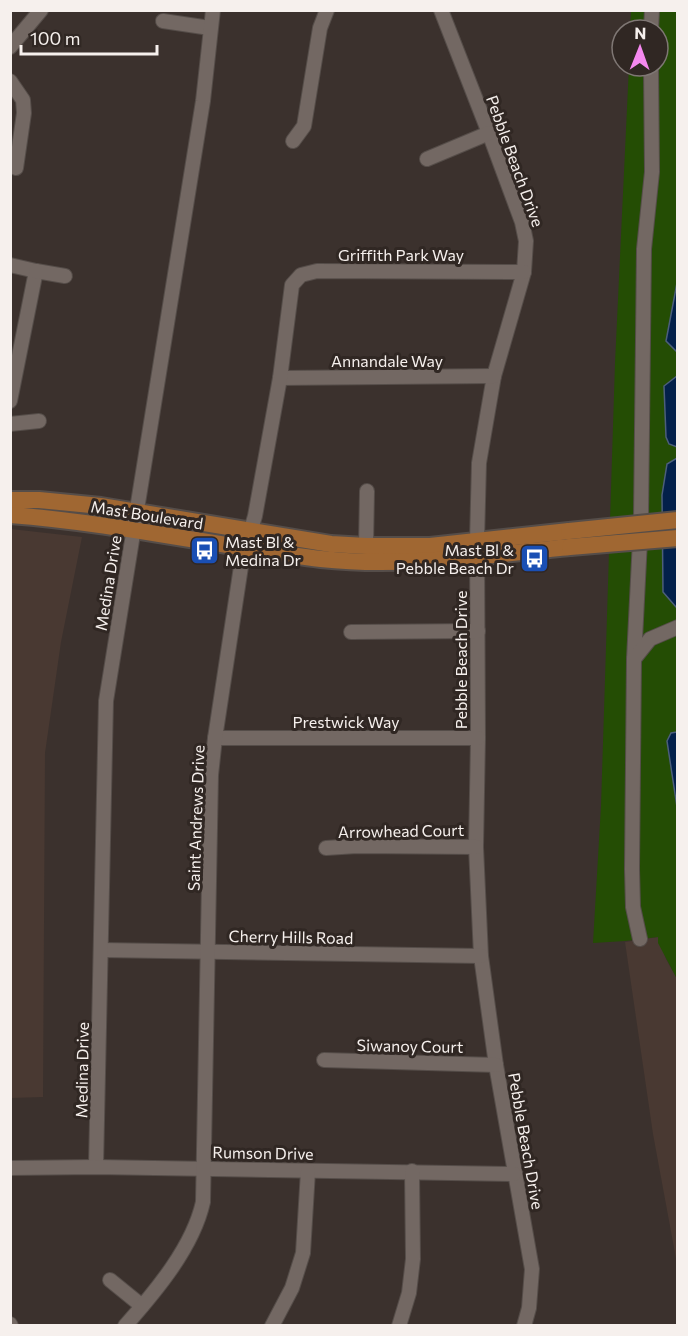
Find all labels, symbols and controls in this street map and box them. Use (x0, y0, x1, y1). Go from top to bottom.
scale bar (21, 18, 158, 56)
north arrow (610, 18, 670, 78)
text: N (634, 23, 646, 42)
text: 100 m (30, 27, 80, 49)
street label: Pebble Beach Drive (483, 92, 548, 229)
street label: Griffith Park Way (338, 245, 464, 264)
street label: Annandale Way (331, 351, 443, 370)
street label: Mast Boulevard (90, 496, 205, 533)
place label: Mast Bl & Medina Dr (225, 532, 301, 569)
street label: Medina Drive (91, 534, 124, 632)
bus stop icon: Mast Bl & Medina Dr (188, 535, 220, 567)
place label: Mast Bl & Pebble Beach Dr (396, 540, 515, 577)
bus stop icon: Mast Bl & Pebble Beach Dr (519, 543, 551, 575)
street label: Pebble Beach Drive (451, 591, 470, 729)
street label: Prestwick Way (293, 712, 399, 731)
street label: Saint Andrews Drive (183, 745, 208, 891)
street label: Arrowhead Court (338, 820, 465, 841)
street label: Cherry Hills Road (229, 926, 353, 947)
street label: Medina Drive (71, 1022, 92, 1118)
street label: Siwanoy Court (356, 1035, 464, 1056)
street label: Pebble Beach Drive (505, 1071, 548, 1211)
street label: Rumson Drive (212, 1142, 314, 1163)

